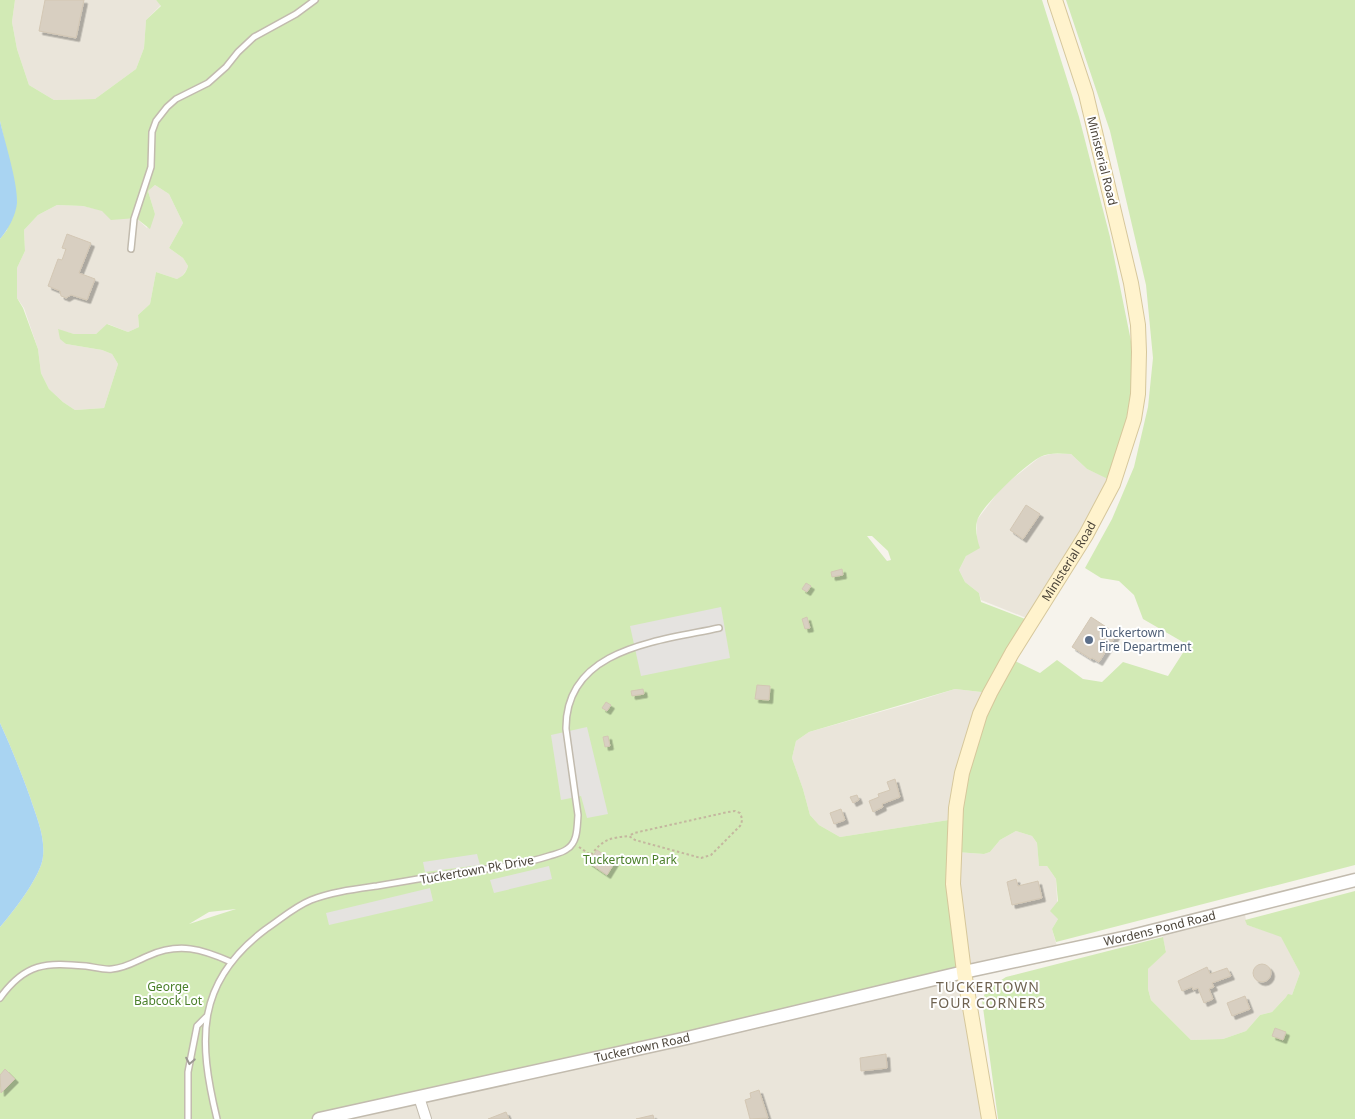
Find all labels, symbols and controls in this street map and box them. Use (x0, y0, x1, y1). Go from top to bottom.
street label: Ministerial Road (1083, 115, 1122, 207)
street label: Ministerial Road (1038, 518, 1100, 604)
place label: Tuckertown Fire Department (1099, 624, 1192, 655)
marker: Tuckertown Fire Department (1083, 634, 1095, 646)
street label: Tuckertown Pk Drive (419, 851, 535, 888)
park label: Tuckertown Park (583, 851, 678, 868)
street label: Wordens Pond Road (1102, 906, 1217, 950)
district label: TUCKERTOWN FOUR CORNERS (930, 977, 1046, 1012)
park label: George Babcock Lot (134, 978, 203, 1009)
street label: Tuckertown Road (593, 1029, 692, 1066)
one-way arrow (186, 1056, 196, 1065)

